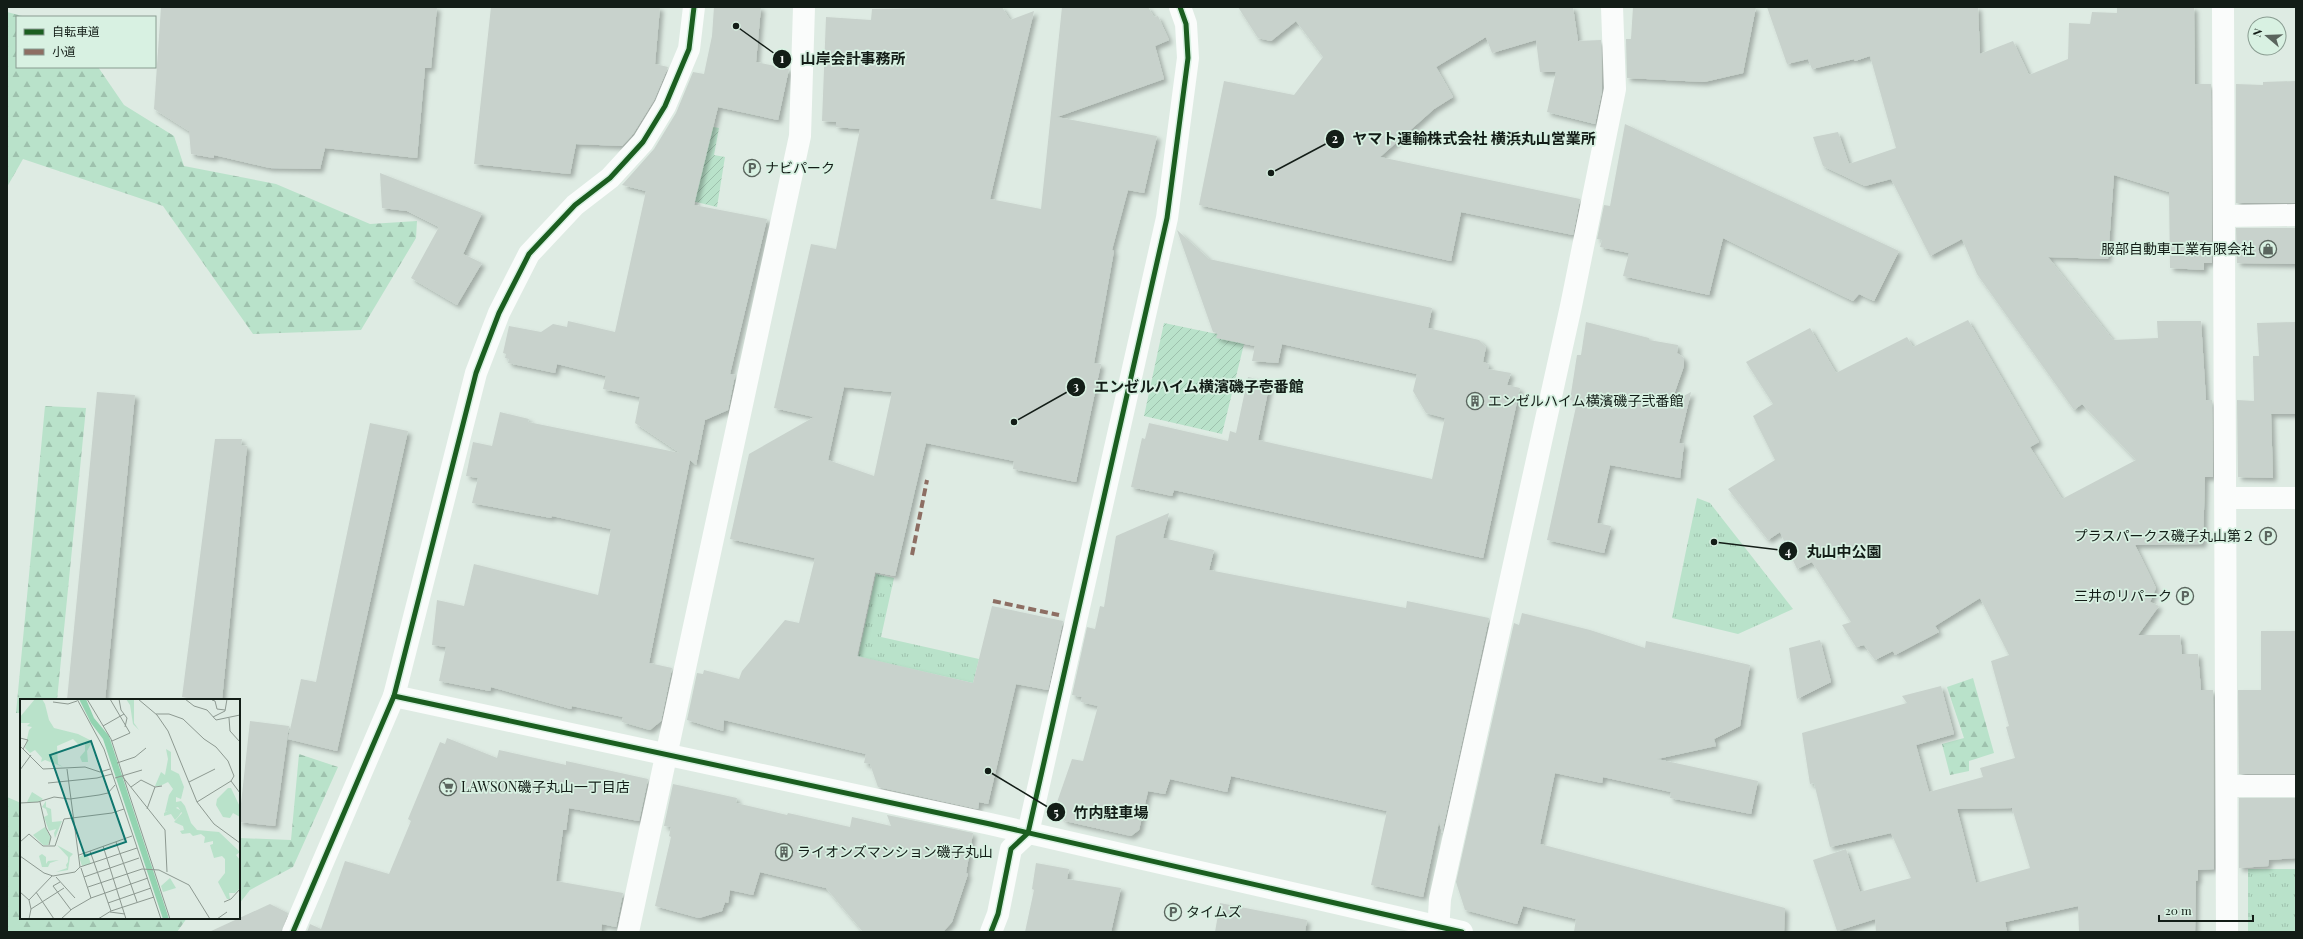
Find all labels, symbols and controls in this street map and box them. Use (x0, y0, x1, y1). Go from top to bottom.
legend (16, 16, 156, 68)
north arrow (2247, 16, 2287, 56)
text: 自転車道 (52, 23, 100, 39)
text: N (2249, 26, 2265, 39)
text: 小道 (52, 43, 76, 59)
callout: 山岸会計事務所 (772, 45, 913, 72)
text: 山岸会計事務所 (800, 48, 906, 68)
text: 1 (780, 50, 785, 66)
callout: ヤマト運輸株式会社 横浜丸山営業所 (1325, 126, 1604, 153)
text: ヤマト運輸株式会社 横浜丸山営業所 (1352, 128, 1596, 148)
text: 2 (1332, 130, 1338, 146)
parking icon: ナビパーク (742, 158, 762, 178)
place label: ナビパーク (765, 158, 835, 177)
place label: 服部自動車工業有限会社 (2101, 239, 2255, 258)
shop icon: 服部自動車工業有限会社 (2258, 239, 2278, 259)
callout: エンゼルハイム横濱磯子壱番館 (1066, 373, 1312, 400)
text: エンゼルハイム横濱磯子壱番館 (1094, 376, 1304, 396)
text: 3 (1073, 378, 1079, 394)
building icon: エンゼルハイム横濱磯子弐番館 (1465, 391, 1485, 411)
place label: エンゼルハイム横濱磯子弐番館 (1488, 391, 1683, 410)
place label: プラスパークス磯子丸山第２ (2074, 526, 2255, 545)
parking icon: プラスパークス磯子丸山第２ (2258, 526, 2278, 546)
callout: 丸山中公園 (1778, 538, 1889, 565)
text: 丸山中公園 (1806, 541, 1882, 561)
text: 4 (1785, 543, 1791, 559)
place label: 三井のリパーク (2074, 586, 2172, 605)
parking icon: 三井のリパーク (2175, 586, 2195, 606)
inset map (20, 699, 240, 919)
supermarket icon: LAWSON磯子丸山一丁目店 (438, 777, 458, 797)
place label: LAWSON磯子丸山一丁目店 (461, 777, 630, 796)
callout: 竹内駐車場 (1046, 799, 1157, 826)
text: 竹内駐車場 (1073, 802, 1149, 822)
text: 5 (1053, 804, 1059, 820)
building icon: ライオンズマンション磯子丸山 (774, 842, 794, 862)
place label: ライオンズマンション磯子丸山 (797, 842, 993, 861)
scale bar (2159, 897, 2253, 923)
parking icon: タイムズ (1163, 902, 1183, 922)
place label: タイムズ (1186, 902, 1242, 921)
text: 20 m (2165, 902, 2192, 918)

